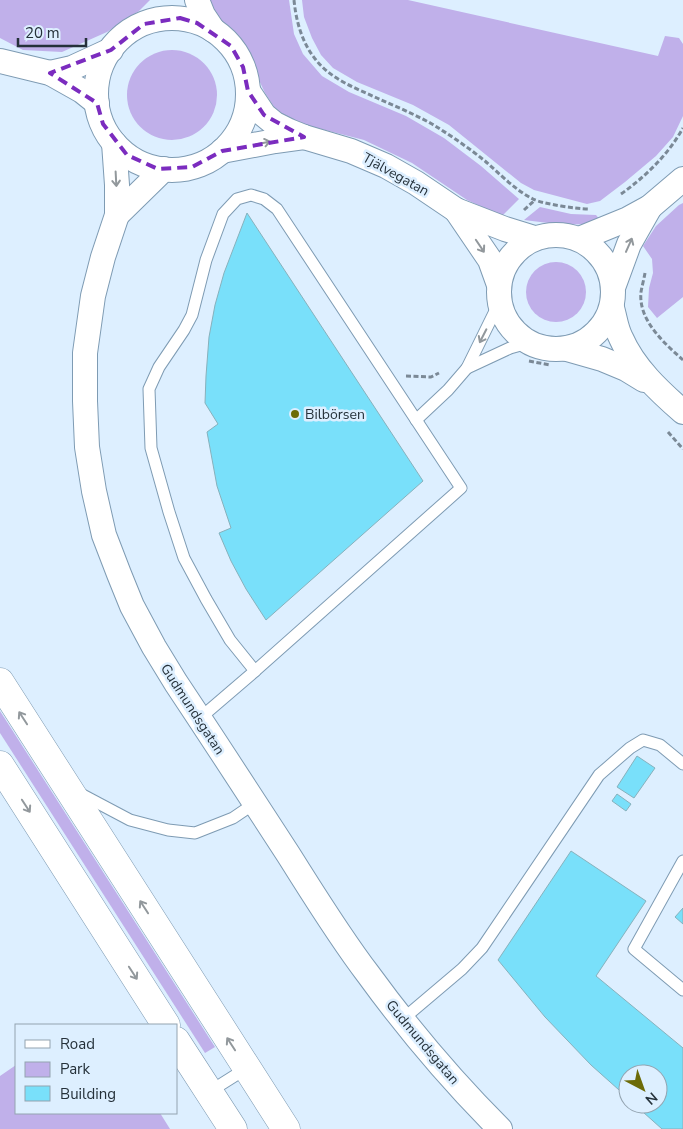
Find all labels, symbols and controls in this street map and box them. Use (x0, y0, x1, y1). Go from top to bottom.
scale bar (18, 15, 85, 47)
text: 20 m (25, 23, 60, 43)
one-way arrow (255, 138, 271, 148)
street label: Tjälvegatan (359, 148, 433, 201)
one-way arrow (112, 171, 121, 187)
one-way arrow (625, 238, 635, 253)
one-way arrow (475, 239, 485, 253)
one-way arrow (478, 328, 488, 343)
place label: Bilbörsen (305, 405, 365, 424)
marker: Bilbörsen (289, 408, 301, 420)
street label: Gudmundsgatan (156, 660, 229, 758)
one-way arrow (18, 711, 28, 725)
one-way arrow (22, 799, 32, 813)
one-way arrow (139, 900, 149, 914)
one-way arrow (128, 965, 138, 979)
street label: Gudmundsgatan (382, 996, 464, 1089)
legend (15, 1024, 178, 1114)
text: Road (60, 1034, 95, 1054)
one-way arrow (226, 1037, 236, 1051)
text: Park (60, 1059, 90, 1079)
north arrow (618, 1064, 668, 1114)
text: Building (60, 1084, 116, 1104)
text: N (641, 1088, 661, 1109)

